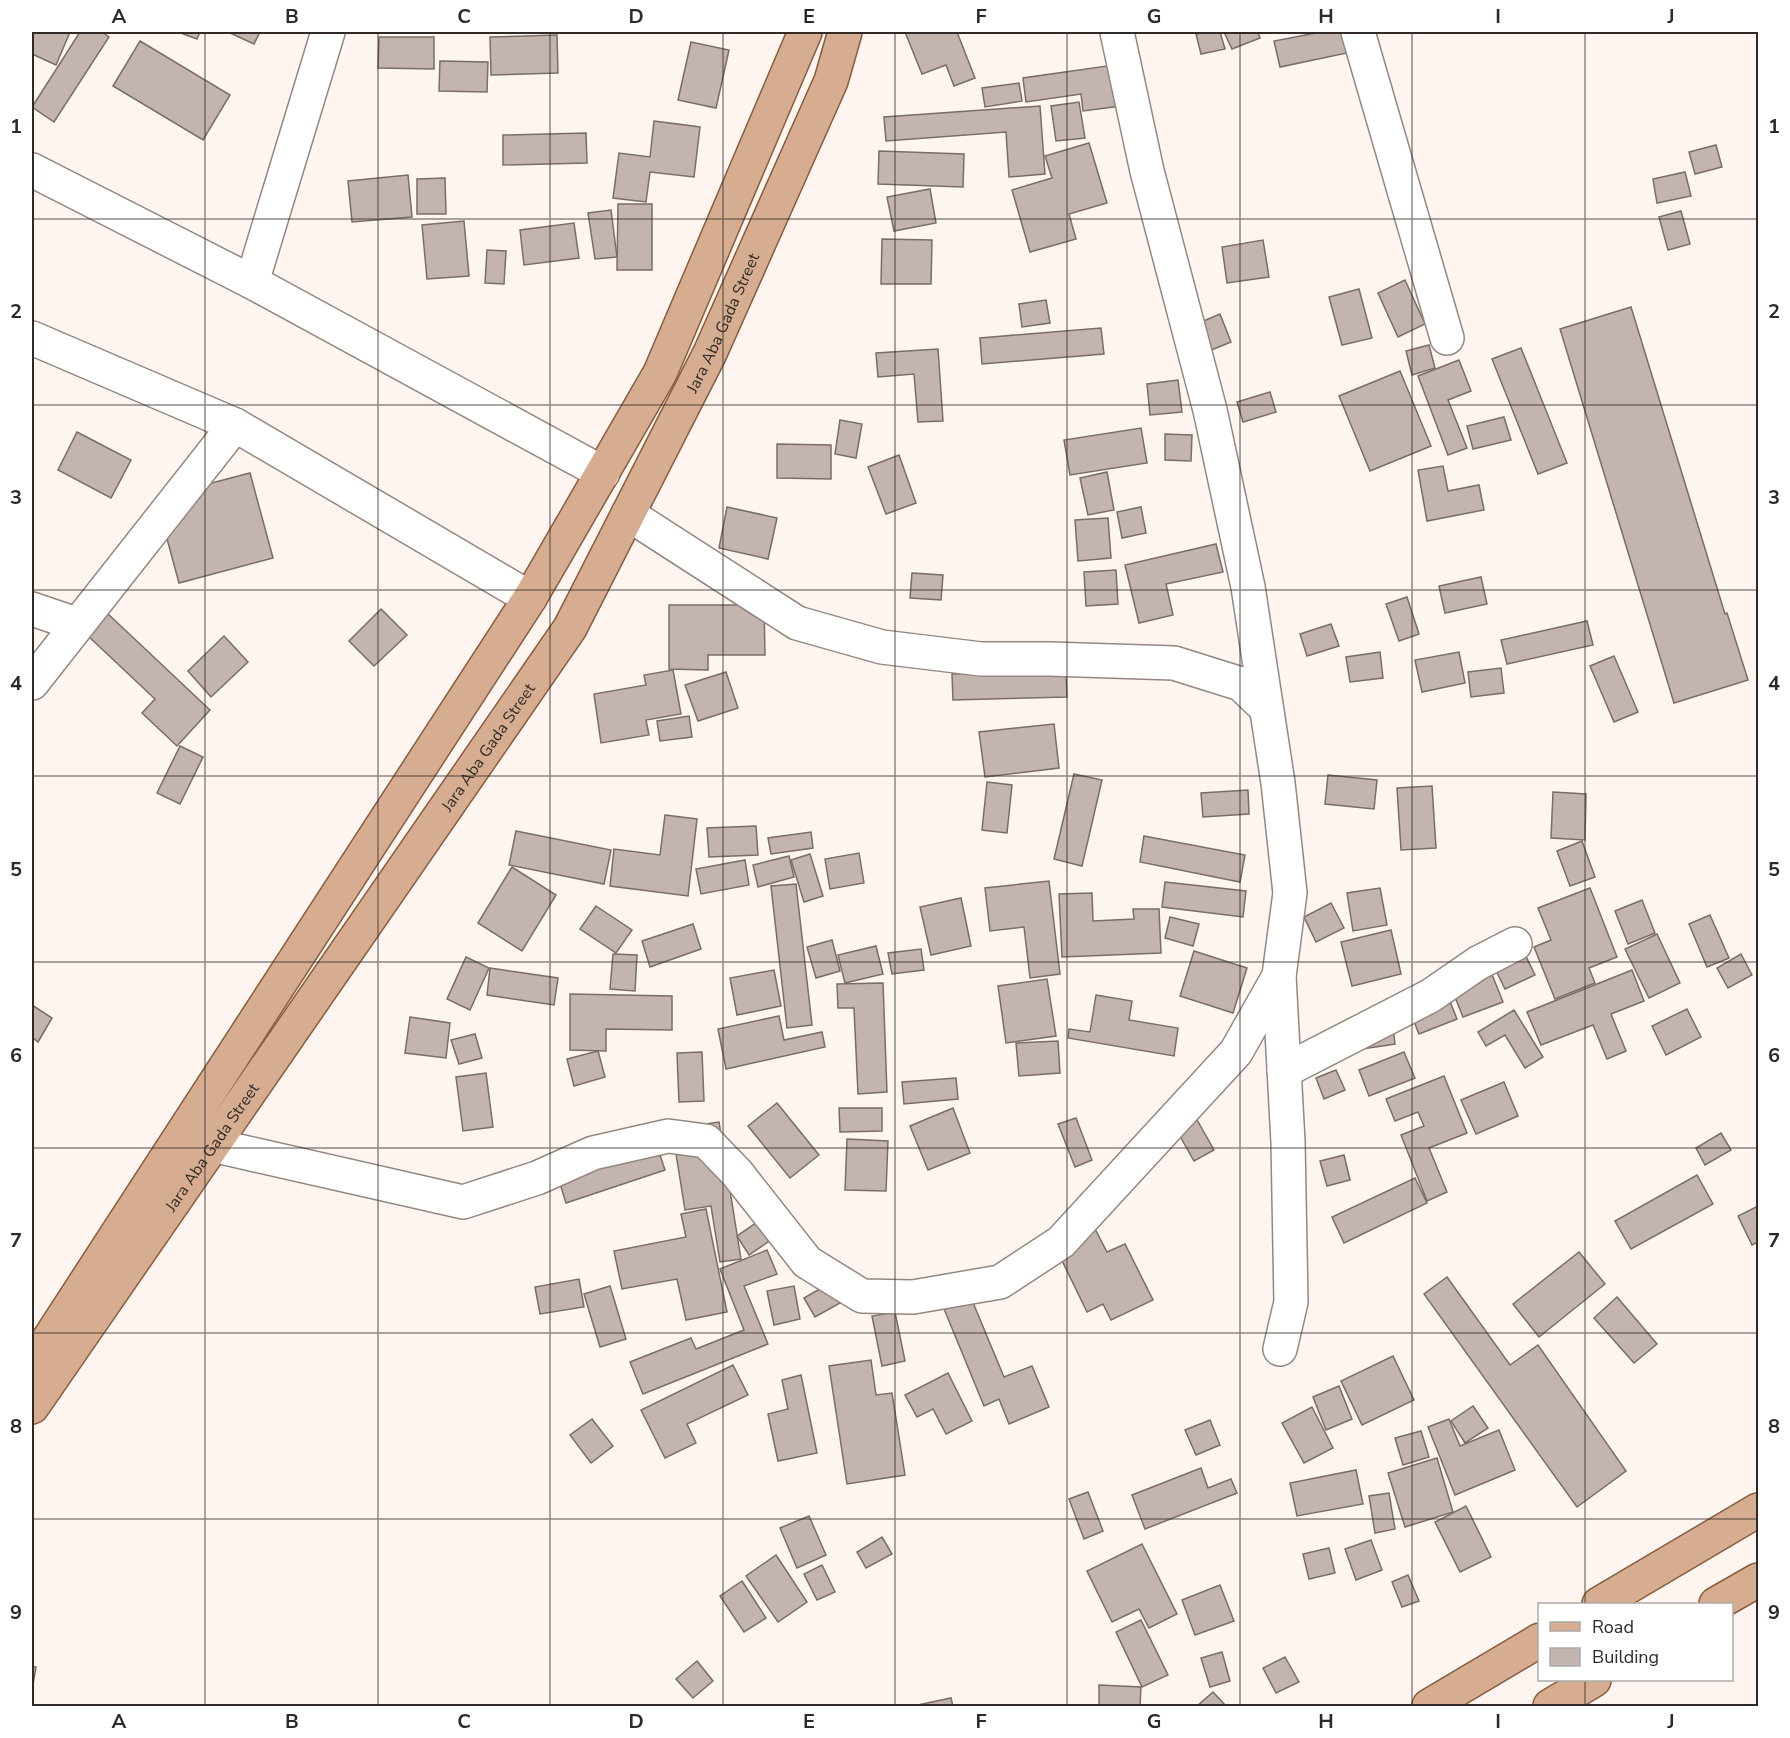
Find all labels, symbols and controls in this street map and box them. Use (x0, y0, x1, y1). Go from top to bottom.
text: A (112, 3, 127, 30)
text: B (285, 3, 299, 30)
text: C (457, 3, 471, 30)
text: D (628, 3, 644, 30)
text: E (803, 3, 815, 30)
text: F (975, 3, 987, 30)
text: G (1147, 3, 1161, 30)
text: H (1318, 3, 1334, 30)
text: I (1495, 3, 1501, 30)
text: J (1666, 3, 1675, 30)
text: 1 (10, 113, 22, 140)
text: 1 (1768, 113, 1780, 140)
street label: Jara Aba Gada Street (681, 250, 765, 398)
text: 2 (10, 298, 22, 325)
text: 2 (1768, 298, 1780, 325)
text: 3 (10, 484, 22, 511)
text: 3 (1768, 484, 1780, 511)
text: 4 (10, 670, 22, 697)
text: 4 (1768, 670, 1780, 697)
street label: Jara Aba Gada Street (436, 679, 541, 817)
text: 5 (10, 856, 22, 883)
text: 5 (1768, 856, 1780, 883)
text: 6 (10, 1042, 22, 1069)
text: 6 (1768, 1042, 1780, 1069)
street label: Jara Aba Gada Street (160, 1079, 265, 1217)
text: 7 (10, 1227, 22, 1254)
text: 7 (1768, 1227, 1780, 1254)
text: 8 (10, 1413, 22, 1440)
text: 8 (1768, 1413, 1780, 1440)
text: 9 (10, 1599, 22, 1626)
text: 9 (1768, 1599, 1780, 1626)
legend (1538, 1603, 1733, 1681)
text: Road (1592, 1615, 1634, 1639)
text: Building (1592, 1645, 1659, 1669)
text: A (112, 1708, 127, 1735)
text: B (285, 1708, 299, 1735)
text: C (457, 1708, 471, 1735)
text: D (628, 1708, 644, 1735)
text: E (803, 1708, 815, 1735)
text: F (975, 1708, 987, 1735)
text: G (1147, 1708, 1161, 1735)
text: H (1318, 1708, 1334, 1735)
text: I (1495, 1708, 1501, 1735)
text: J (1666, 1708, 1675, 1735)

